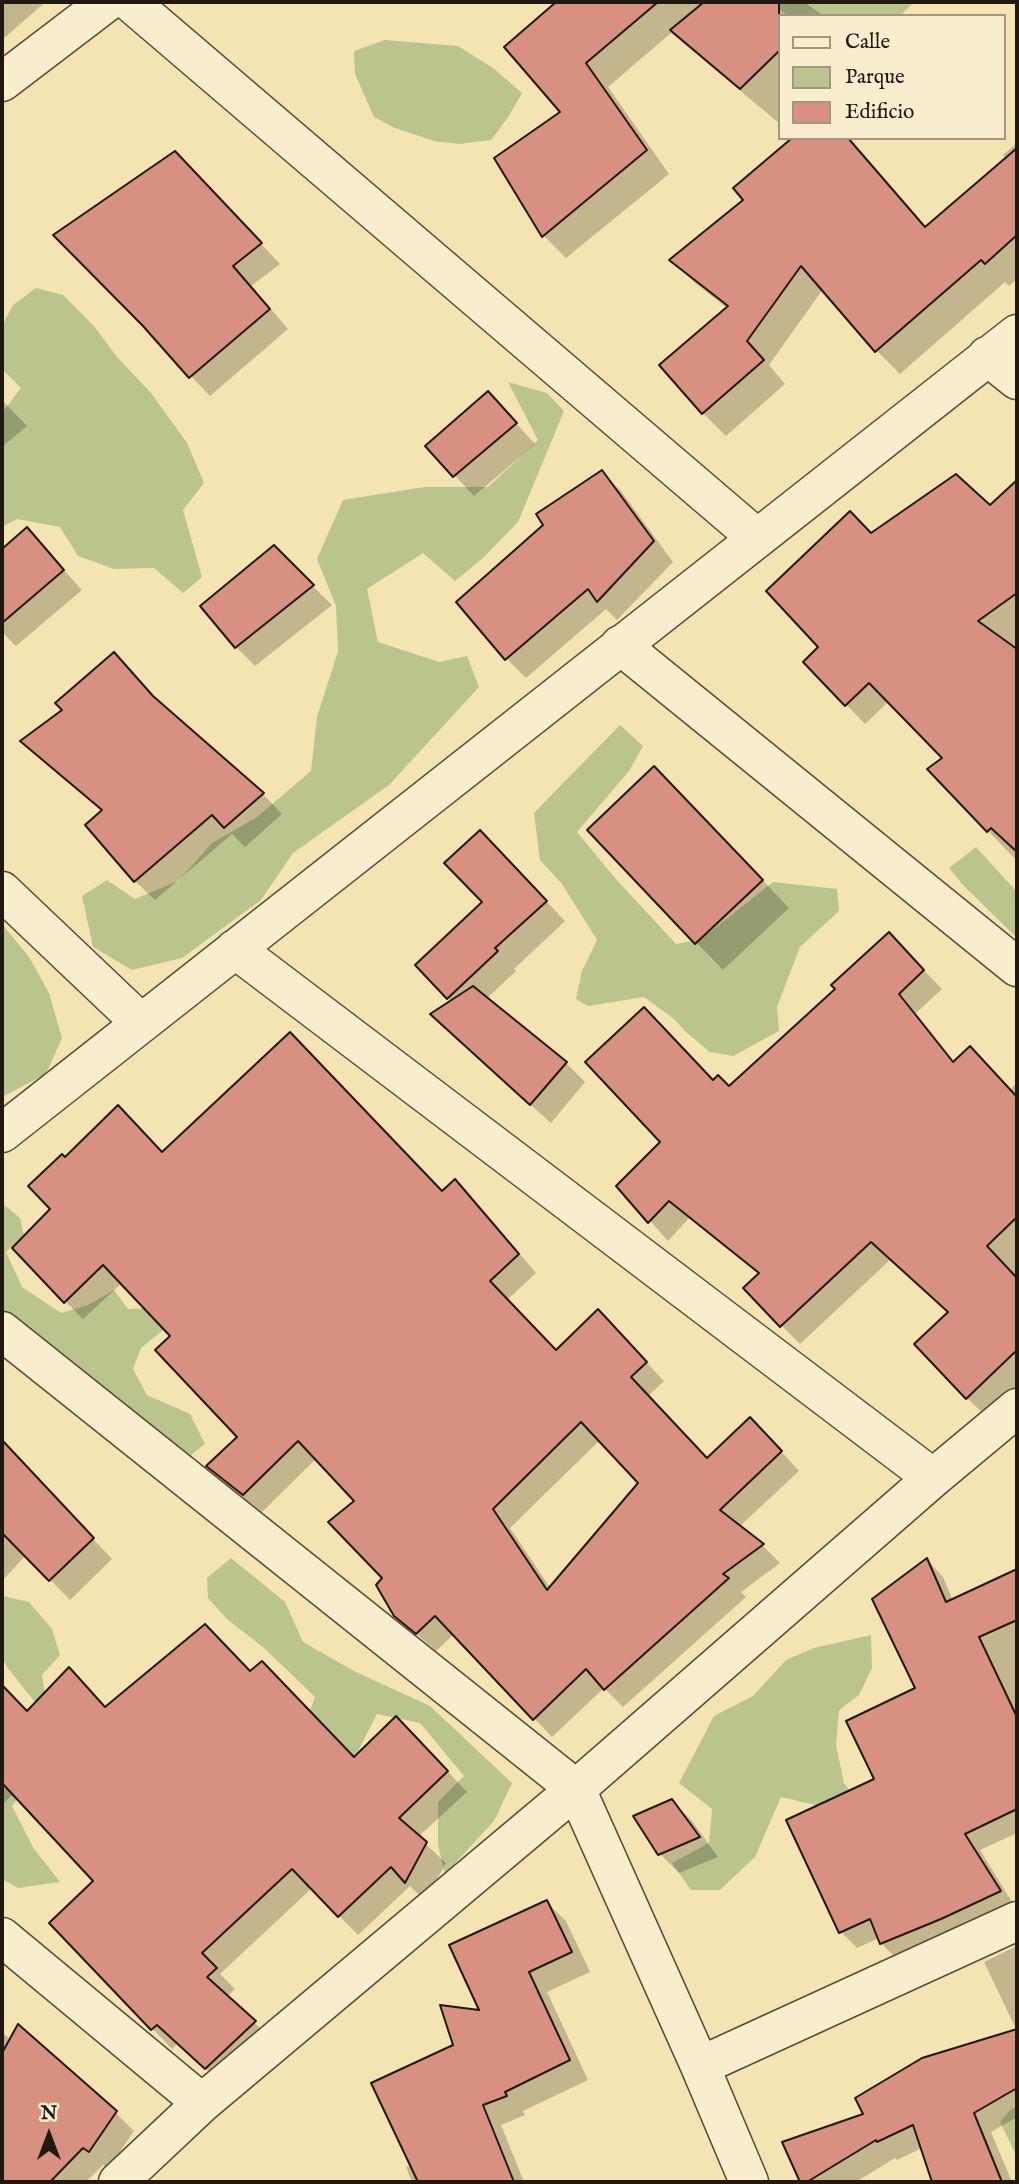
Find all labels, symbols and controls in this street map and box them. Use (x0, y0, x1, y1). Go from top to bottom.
legend (778, 14, 1005, 140)
text: Calle (845, 29, 890, 56)
text: Parque (845, 64, 905, 91)
text: Edificio (845, 99, 914, 126)
north arrow (14, 2100, 84, 2170)
text: N (41, 2102, 57, 2126)

